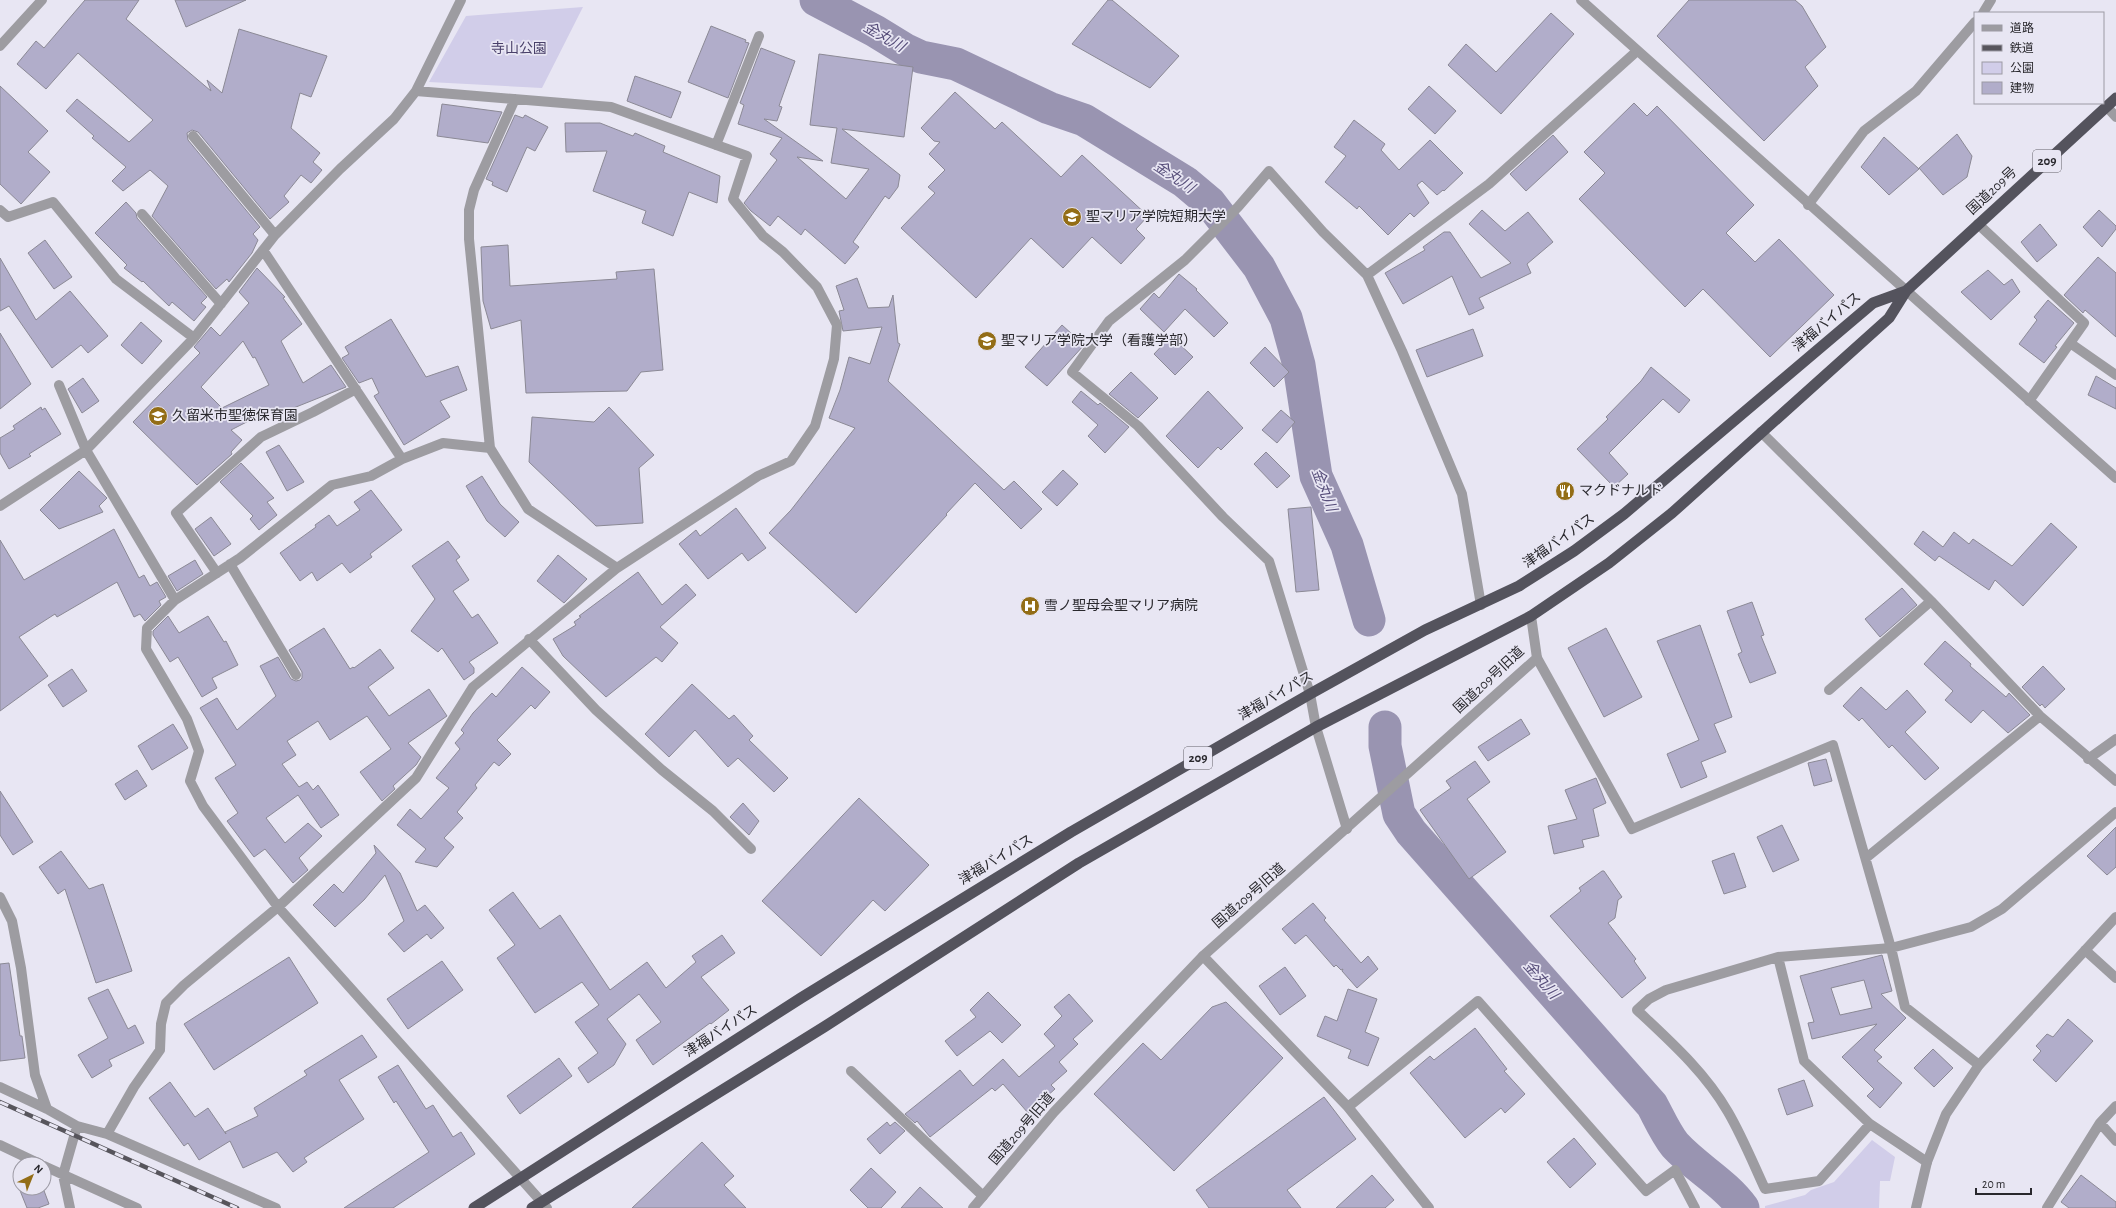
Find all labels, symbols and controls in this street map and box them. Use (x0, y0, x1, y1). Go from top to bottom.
legend (1974, 12, 2104, 104)
water label: 金丸川 (861, 18, 909, 56)
text: 道路 (2010, 21, 2034, 34)
park label: 寺山公園 (491, 41, 547, 56)
text: 鉄道 (2010, 41, 2034, 54)
text: 公園 (2010, 62, 2034, 74)
text: 建物 (2010, 81, 2034, 94)
road number: 209 (2033, 150, 2061, 172)
water label: 金丸川 (1151, 157, 1199, 197)
street label: 国道209号 (1964, 164, 2020, 217)
school or university icon: 聖マリア学院短期大学 (1061, 206, 1083, 228)
place label: 聖マリア学院短期大学 (1086, 209, 1226, 224)
street label: 津福バイパス (1790, 289, 1864, 354)
school or university icon: 聖マリア学院大学（看護学部） (976, 330, 998, 352)
place label: 聖マリア学院大学（看護学部） (1001, 333, 1197, 348)
school or university icon: 久留米市聖徳保育園 (147, 405, 169, 427)
place label: 久留米市聖徳保育園 (172, 408, 298, 423)
water label: 金丸川 (1309, 466, 1341, 516)
restaurant icon: マクドナルド (1554, 480, 1576, 502)
place label: マクドナルド (1579, 483, 1663, 498)
street label: 津福バイパス (1520, 510, 1597, 571)
hospital icon: 雪ノ聖母会聖マリア病院 (1019, 595, 1041, 617)
place label: 雪ノ聖母会聖マリア病院 (1044, 598, 1198, 613)
street label: 国道209号旧道 (1451, 643, 1527, 716)
street label: 津福バイパス (1236, 668, 1316, 723)
road number: 209 (1184, 747, 1212, 769)
street label: 津福バイパス (956, 832, 1035, 888)
street label: 国道209号旧道 (1210, 860, 1288, 931)
water label: 金丸川 (1521, 957, 1563, 1003)
street label: 津福バイパス (682, 1001, 760, 1060)
street label: 国道209号旧道 (986, 1090, 1057, 1168)
north arrow (12, 1156, 52, 1196)
text: N (32, 1162, 45, 1176)
scale bar (1976, 1170, 2031, 1196)
text: 20 m (1982, 1178, 2005, 1190)

